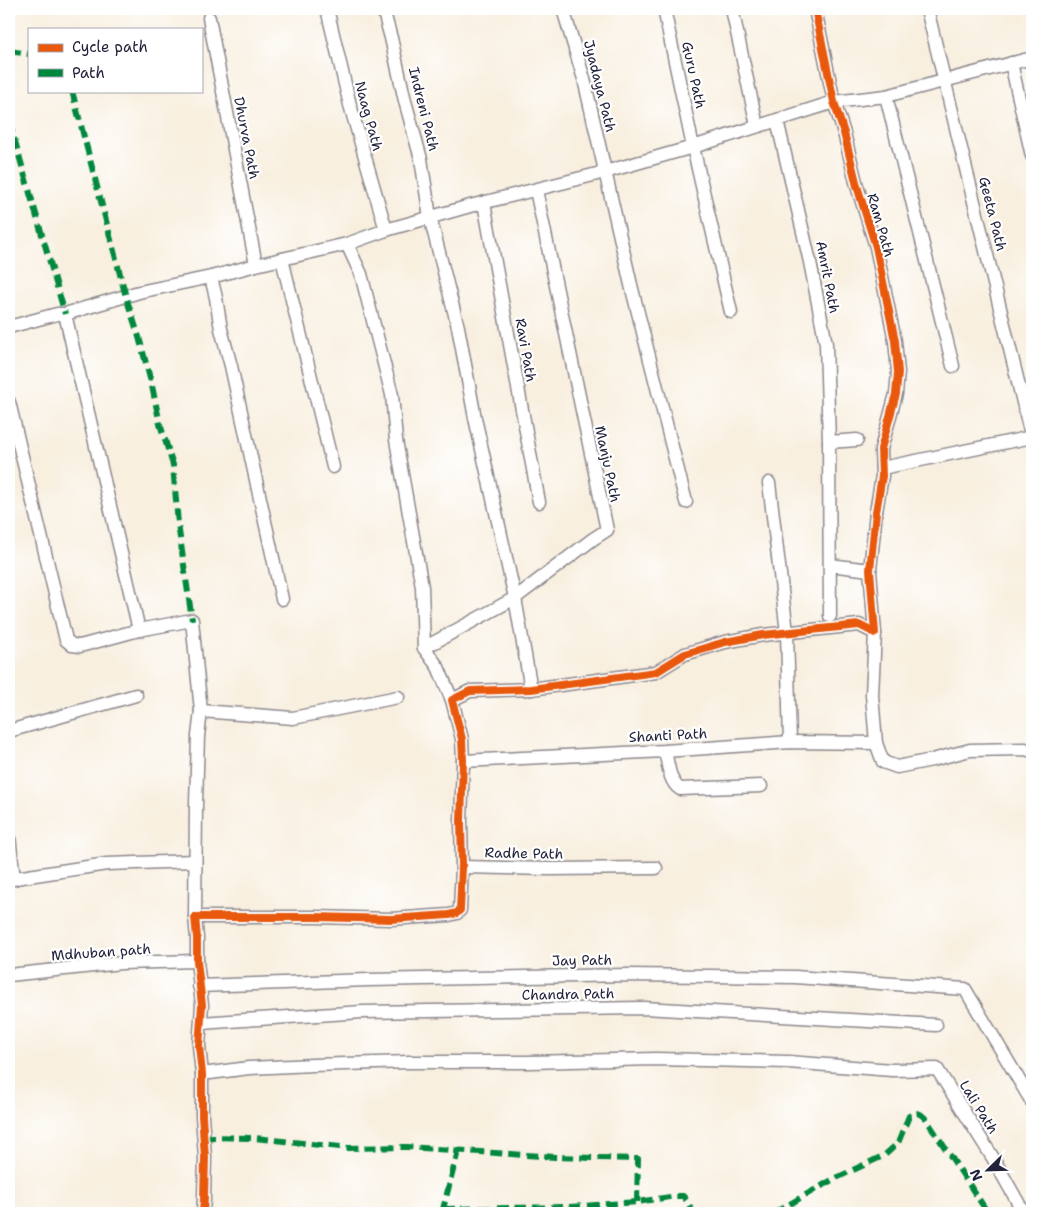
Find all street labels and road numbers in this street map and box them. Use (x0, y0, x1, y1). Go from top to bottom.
street label: Jyadaya Path (580, 38, 620, 134)
street label: Guru Path (678, 40, 710, 110)
street label: Indreni Path (405, 65, 443, 153)
street label: Naag Path (351, 79, 387, 153)
street label: Dhurva Path (230, 95, 264, 181)
street label: Geeta Path (975, 175, 1011, 253)
street label: Ram Path (863, 191, 899, 259)
street label: Amrit Path (812, 239, 844, 315)
street label: Ravi Path (512, 317, 540, 383)
street label: Manju Path (591, 424, 625, 504)
street label: Shanti Path (628, 724, 708, 746)
street label: Radhe Path (485, 843, 563, 863)
street label: Mdhuban path (50, 940, 152, 964)
street label: Jay Path (552, 950, 612, 970)
street label: Chandra Path (521, 984, 615, 1004)
street label: Lali Path (956, 1077, 1002, 1137)

